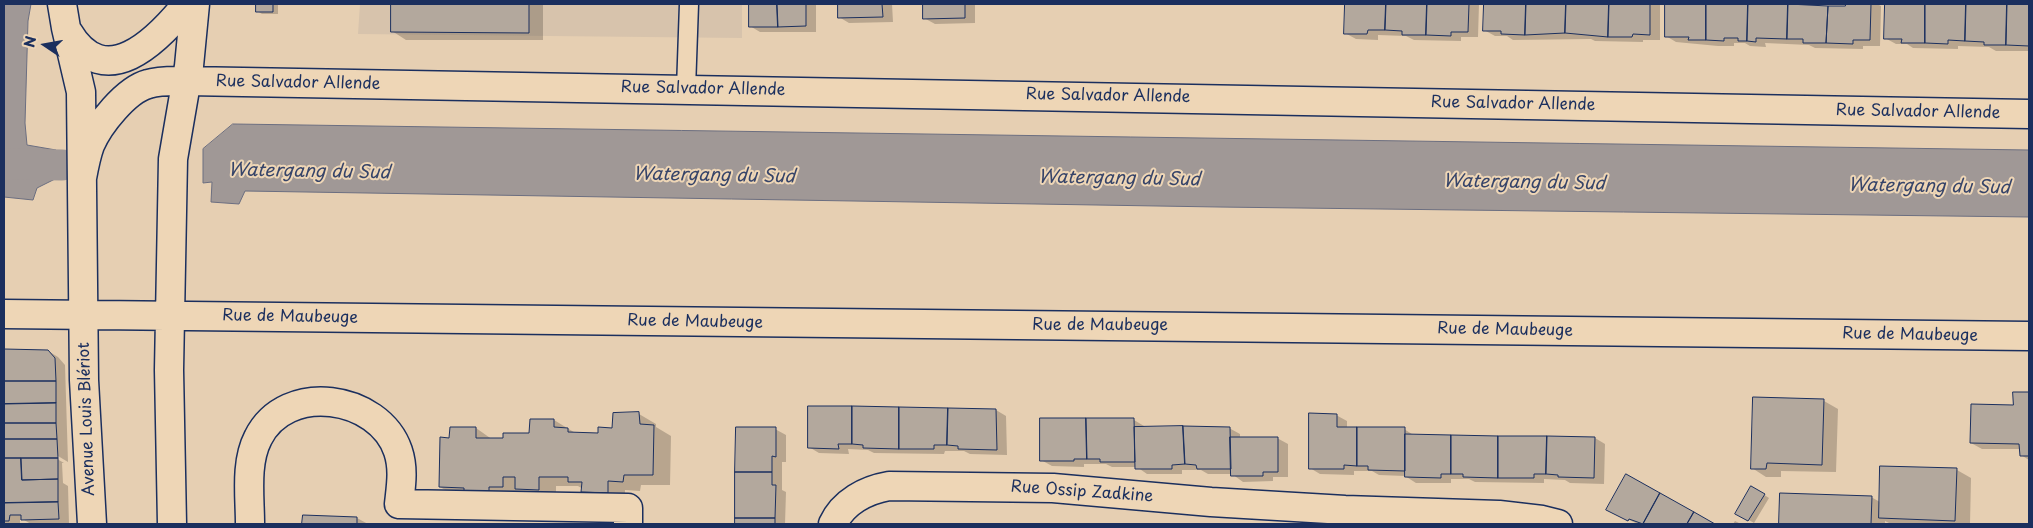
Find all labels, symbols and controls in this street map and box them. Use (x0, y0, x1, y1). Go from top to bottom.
north arrow (20, 20, 70, 70)
text: N (18, 34, 41, 49)
street label: Rue Salvador Allende (216, 72, 380, 94)
street label: Rue Salvador Allende (621, 78, 785, 100)
street label: Rue Salvador Allende (1026, 85, 1190, 107)
street label: Rue Salvador Allende (1431, 93, 1595, 115)
street label: Rue Salvador Allende (1836, 101, 2000, 123)
water label: Watergang du Sud (228, 160, 390, 184)
water label: Watergang du Sud (633, 164, 795, 188)
water label: Watergang du Sud (1038, 167, 1200, 191)
water label: Watergang du Sud (1443, 171, 1605, 195)
water label: Watergang du Sud (1848, 175, 2010, 199)
street label: Rue de Maubeuge (222, 306, 358, 328)
street label: Rue de Maubeuge (627, 311, 763, 333)
street label: Rue de Maubeuge (1032, 316, 1168, 336)
street label: Rue de Maubeuge (1437, 319, 1573, 341)
street label: Rue de Maubeuge (1842, 324, 1978, 346)
street label: Avenue Louis Blériot (75, 342, 99, 496)
street label: Rue Ossip Zadkine (1010, 477, 1154, 507)

